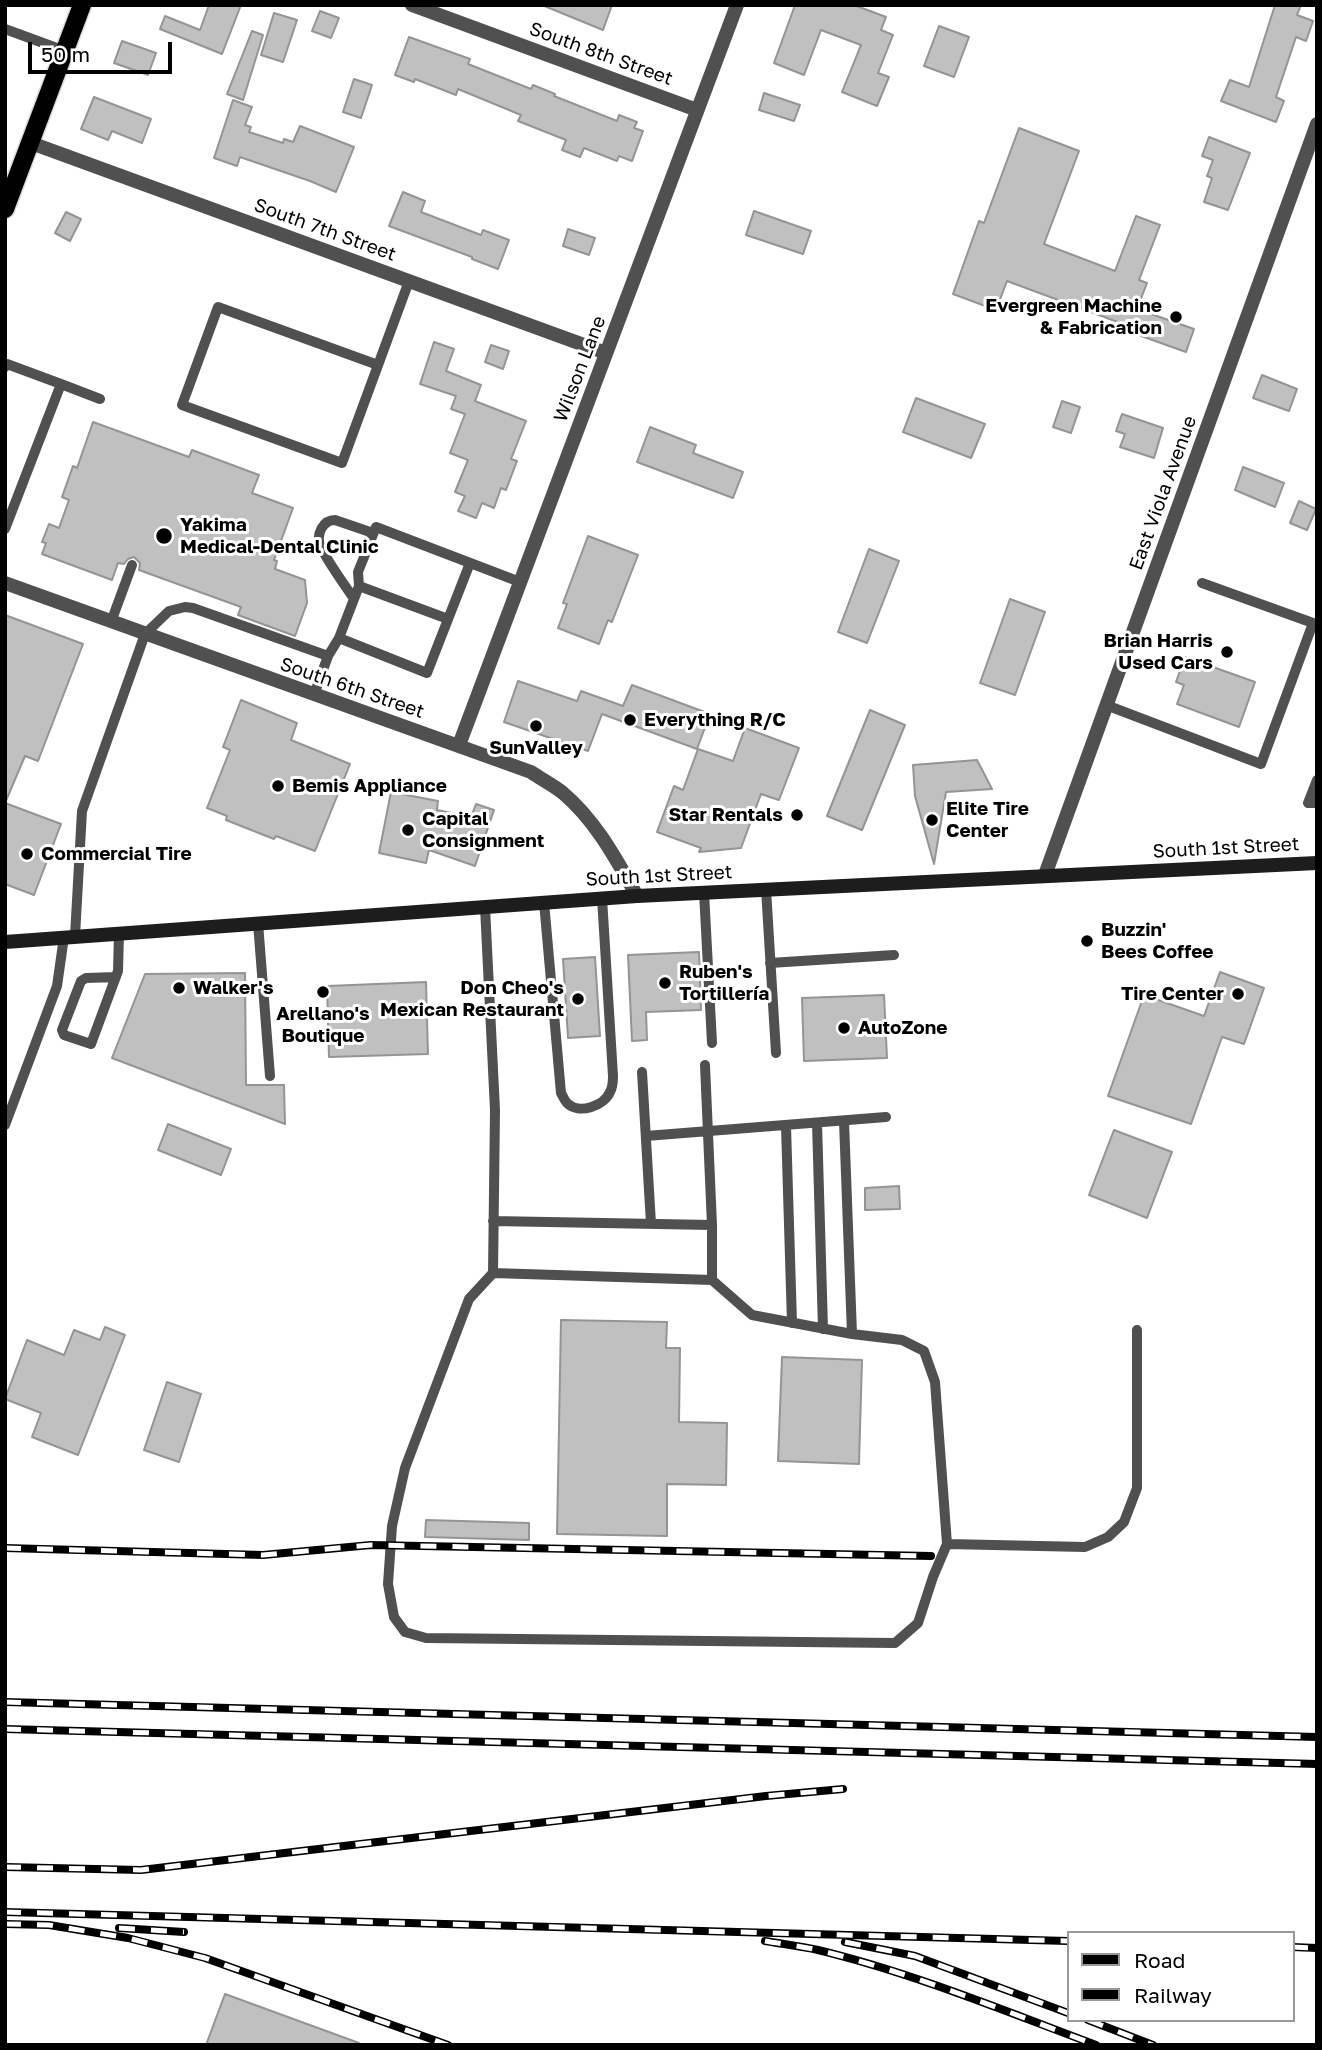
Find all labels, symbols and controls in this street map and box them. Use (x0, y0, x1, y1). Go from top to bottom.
street label: South 8th Street (526, 17, 676, 91)
scale bar (32, 28, 175, 72)
text: 50 m (41, 41, 90, 67)
street label: South 7th Street (251, 194, 399, 266)
place label: Evergreen Machine & Fabrication (985, 295, 1162, 339)
marker: Evergreen Machine & Fabrication (1168, 309, 1184, 325)
street label: Wilson Lane (549, 313, 611, 425)
street label: East Viola Avenue (1125, 413, 1201, 573)
place label: Yakima Medical-Dental Clinic (180, 514, 379, 558)
marker: Yakima Medical-Dental Clinic (154, 526, 174, 546)
place label: Brian Harris Used Cars (1104, 630, 1213, 674)
marker: Brian Harris Used Cars (1219, 644, 1235, 660)
street label: South 6th Street (277, 653, 427, 723)
place label: Everything R/C (644, 709, 786, 731)
marker: Everything R/C (622, 712, 638, 728)
marker: SunValley (528, 718, 544, 734)
place label: SunValley (489, 737, 583, 759)
place label: Bemis Appliance (292, 775, 447, 797)
marker: Bemis Appliance (270, 778, 286, 794)
place label: Elite Tire Center (946, 798, 1029, 842)
place label: Star Rentals (668, 804, 783, 826)
marker: Star Rentals (789, 807, 805, 823)
place label: Capital Consignment (422, 808, 544, 852)
marker: Elite Tire Center (924, 812, 940, 828)
marker: Capital Consignment (400, 822, 416, 838)
street label: South 1st Street (1152, 833, 1300, 863)
place label: Commercial Tire (41, 843, 192, 865)
marker: Commercial Tire (19, 846, 35, 862)
street label: South 1st Street (585, 861, 733, 891)
place label: Buzzin' Bees Coffee (1101, 919, 1214, 963)
marker: Buzzin' Bees Coffee (1079, 933, 1095, 949)
place label: Ruben's Tortillería (679, 961, 769, 1005)
marker: Ruben's Tortillería (657, 975, 673, 991)
place label: Walker's (193, 977, 274, 999)
place label: Don Cheo's Mexican Restaurant (380, 977, 564, 1021)
marker: Walker's (171, 980, 187, 996)
place label: Tire Center (1121, 983, 1224, 1005)
marker: Arellano's Boutique (315, 984, 331, 1000)
marker: Tire Center (1230, 986, 1246, 1002)
marker: Don Cheo's Mexican Restaurant (570, 991, 586, 1007)
place label: Arellano's Boutique (276, 1003, 370, 1047)
place label: AutoZone (858, 1017, 947, 1039)
marker: AutoZone (836, 1020, 852, 1036)
legend (1066, 1931, 1294, 2022)
text: Road (1134, 1947, 1185, 1973)
text: Railway (1134, 1982, 1212, 2008)

